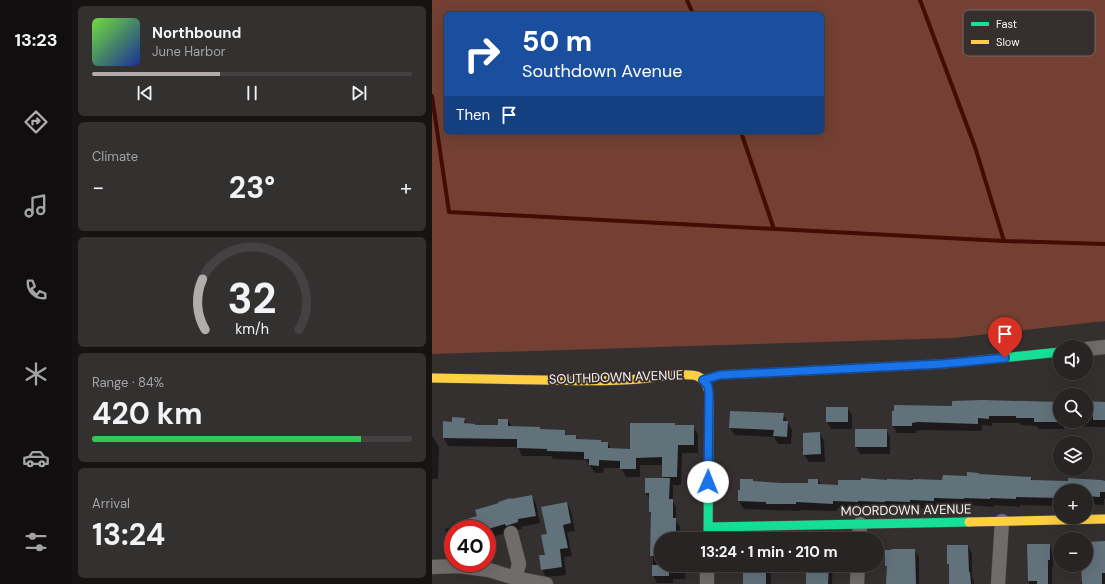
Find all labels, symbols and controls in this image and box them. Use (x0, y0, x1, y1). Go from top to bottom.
legend (963, 10, 1095, 56)
text: Fast (996, 17, 1017, 31)
text: Northbound (152, 23, 241, 43)
text: 50 m (522, 23, 592, 60)
text: 13:23 (14, 28, 58, 52)
icon: right (456, 28, 508, 80)
text: Slow (996, 35, 1020, 49)
text: June Harbor (152, 43, 226, 60)
text: Southdown Avenue (522, 59, 682, 83)
icon: previous (134, 82, 156, 104)
icon: pause (241, 82, 263, 104)
icon: next (348, 82, 370, 104)
icon: arrive (498, 104, 520, 126)
text: Then (456, 105, 490, 125)
icon: directions (22, 108, 50, 136)
text: Climate (92, 148, 138, 165)
text: 23° (229, 168, 275, 207)
text: − (92, 173, 104, 202)
text: + (400, 173, 412, 202)
icon: music (22, 192, 50, 220)
text: 32 (227, 272, 277, 326)
icon: phone (22, 276, 50, 304)
pin (988, 317, 1022, 358)
text: km/h (235, 320, 269, 338)
icon: arrive (994, 323, 1016, 345)
map controls (1053, 340, 1093, 572)
button: sound (1053, 340, 1093, 380)
icon: climate (22, 360, 50, 388)
street label: SOUTHDOWN AVENUE (549, 366, 683, 388)
text: Range · 84% (92, 374, 164, 391)
button: search (1053, 388, 1093, 428)
text: 420 km (92, 394, 202, 433)
button: layers (1053, 436, 1093, 476)
icon: car (22, 444, 50, 472)
position arrow (687, 461, 729, 503)
button: + (1053, 484, 1093, 524)
text: Arrival (92, 495, 130, 512)
street label: MOORDOWN AVENUE (840, 500, 972, 520)
text: 13:24 (92, 515, 165, 554)
speed limit sign: 40 (444, 520, 496, 572)
icon: filters (22, 528, 50, 556)
button: − (1053, 532, 1093, 572)
text: 13:24 · 1 min · 210 m (700, 542, 838, 562)

